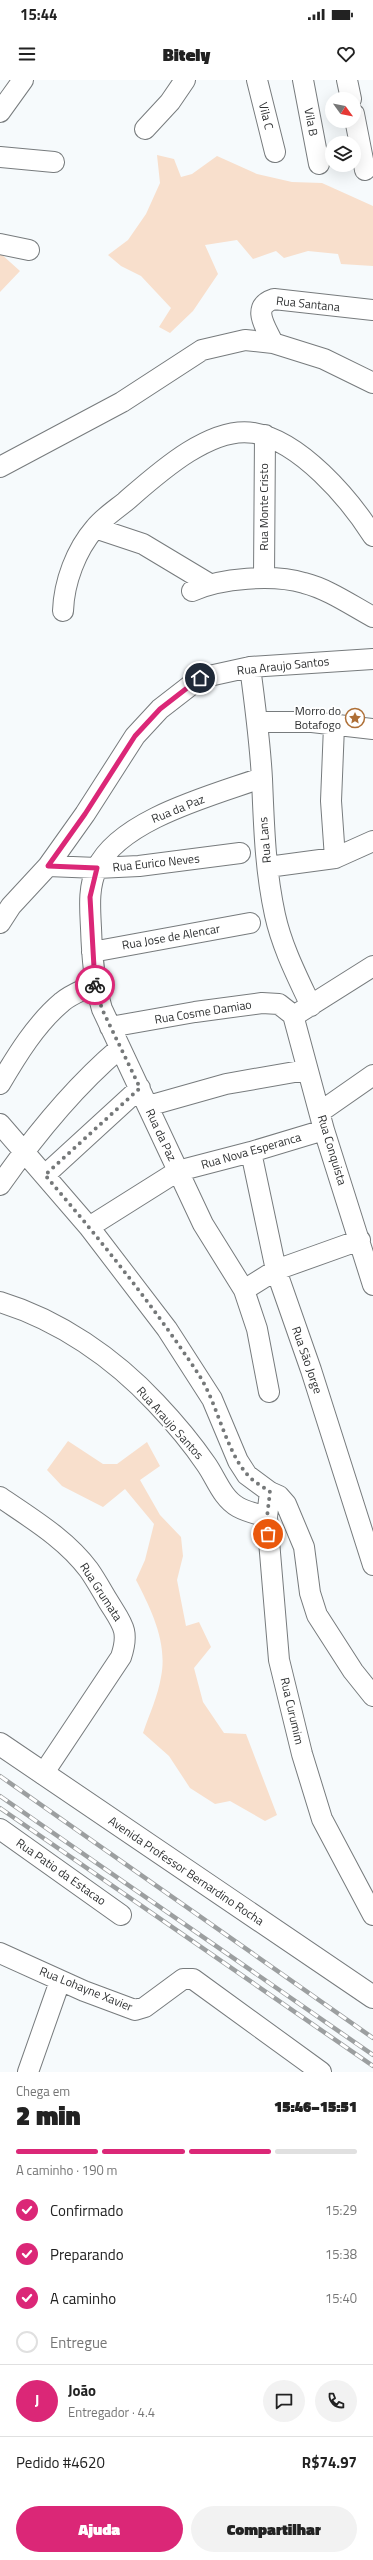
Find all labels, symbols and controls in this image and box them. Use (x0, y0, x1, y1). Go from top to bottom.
text: 15:44 (20, 3, 57, 26)
text: Bitely (163, 41, 210, 68)
icon: menu (16, 43, 38, 65)
icon: heart (335, 43, 357, 65)
north arrow (325, 92, 361, 128)
map controls (325, 92, 361, 172)
street label: Vila C (254, 100, 279, 132)
street label: Vila B (299, 106, 324, 138)
button: layers (325, 136, 361, 172)
street label: Rua Santana (275, 291, 341, 316)
street label: Rua Monte Cristo (254, 463, 273, 551)
street label: Rua Araujo Santos (236, 651, 330, 680)
pin (183, 661, 217, 695)
icon: home (189, 667, 211, 689)
place label: Morro do Botafogo (294, 701, 341, 734)
place icon: Morro do Botafogo (344, 707, 366, 729)
street label: Rua da Paz (148, 789, 207, 828)
street label: Rua Lans (253, 816, 276, 864)
street label: Rua Eurico Neves (111, 848, 201, 877)
street label: Rua Jose de Alencar (120, 919, 221, 954)
courier (75, 965, 115, 1005)
icon: bike (84, 974, 106, 996)
street label: Rua Cosme Damiao (153, 994, 253, 1029)
street label: Rua da Paz (141, 1105, 182, 1164)
street label: Rua Conquista (313, 1112, 352, 1187)
street label: Rua Nova Esperanca (199, 1127, 303, 1174)
street label: Rua São Jorge (287, 1324, 328, 1396)
street label: Rua Araujo Santos (132, 1382, 209, 1464)
pin (251, 1517, 285, 1551)
icon: bag (257, 1523, 279, 1545)
street label: Rua Grumata (75, 1559, 128, 1625)
street label: Rua Curumim (276, 1675, 309, 1746)
street label: Avenida Professor Bernardino Rocha (105, 1811, 268, 1930)
street label: Rua Patio da Estacao (12, 1833, 110, 1910)
street label: Rua Lohayne Xavier (37, 1961, 136, 2016)
text: Chega em (16, 2081, 70, 2101)
text: 15:46–15:51 (274, 2095, 357, 2118)
text: 2 min (16, 2096, 81, 2135)
text: A caminho · 190 m (16, 2160, 117, 2180)
icon: check (16, 2199, 38, 2221)
text: Confirmado (50, 2199, 123, 2222)
text: 15:29 (325, 2200, 357, 2220)
icon: check (16, 2243, 38, 2265)
text: Preparando (50, 2243, 124, 2266)
text: 15:38 (325, 2244, 357, 2264)
icon: check (16, 2287, 38, 2309)
text: A caminho (50, 2287, 116, 2310)
text: 15:40 (325, 2288, 357, 2308)
text: Entregue (50, 2331, 107, 2354)
text: João (68, 2379, 96, 2402)
button: chat (263, 2380, 305, 2422)
button: phone (315, 2380, 357, 2422)
text: J (35, 2389, 39, 2412)
text: Entregador · 4.4 (68, 2402, 155, 2422)
text: Pedido #4620 (16, 2451, 105, 2474)
text: R$74.97 (302, 2451, 357, 2474)
button: Ajuda (16, 2506, 183, 2552)
button: Compartilhar (191, 2506, 357, 2552)

